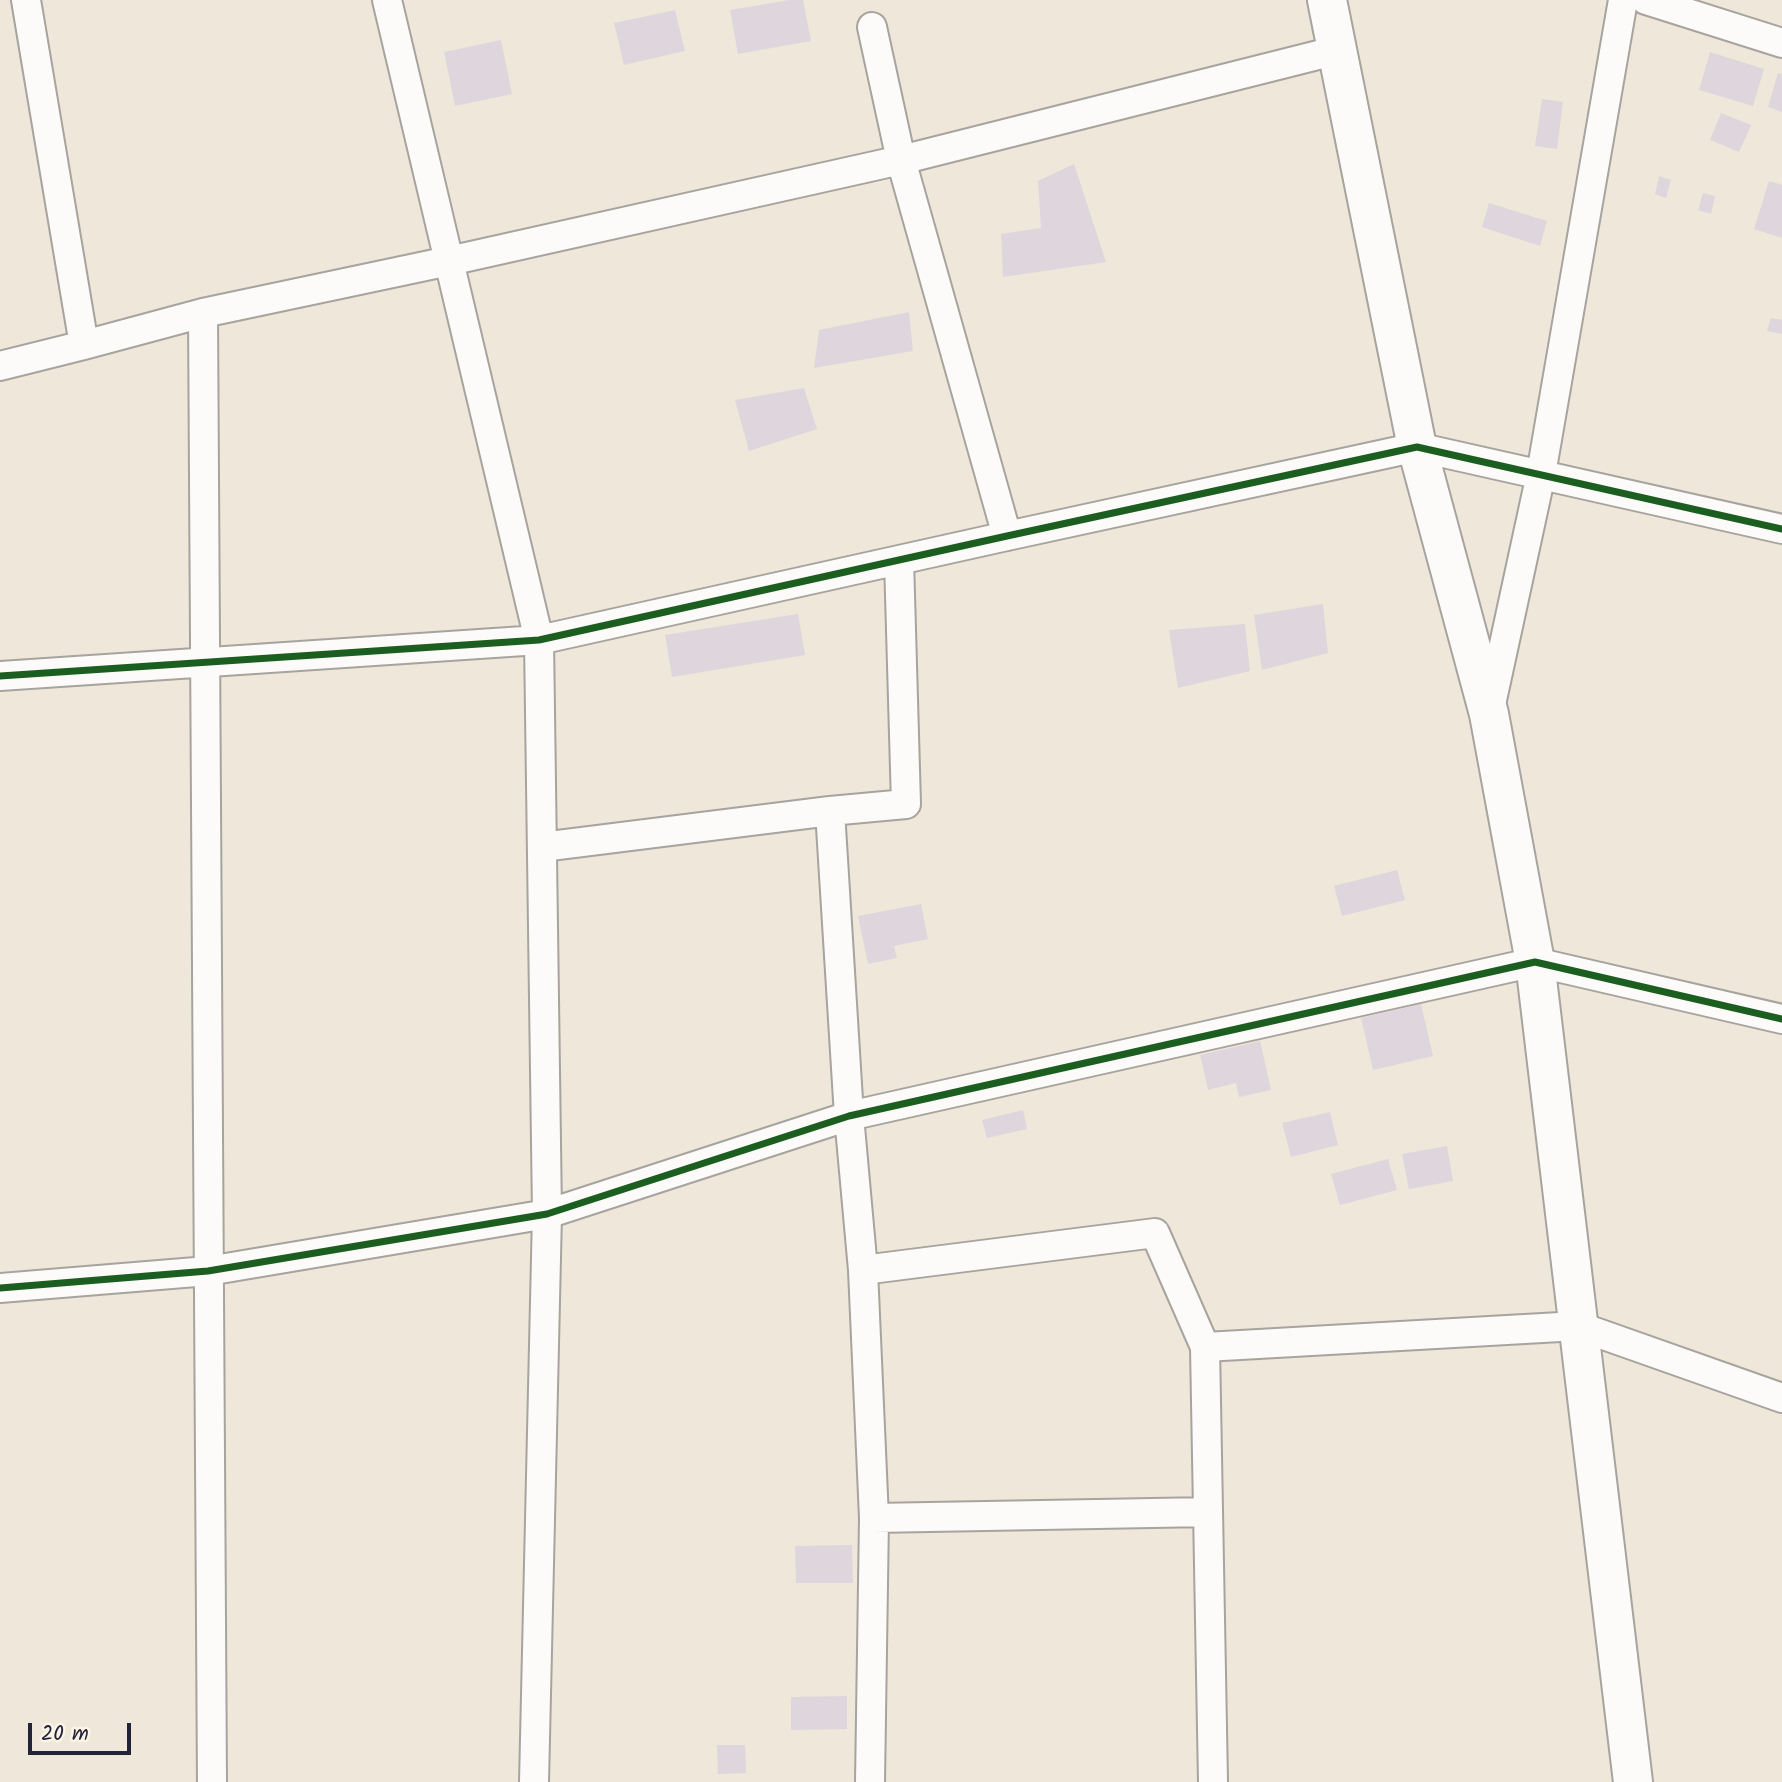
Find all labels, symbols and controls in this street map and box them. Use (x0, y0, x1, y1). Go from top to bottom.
scale bar (32, 1708, 135, 1752)
text: 20 m (41, 1718, 89, 1751)

